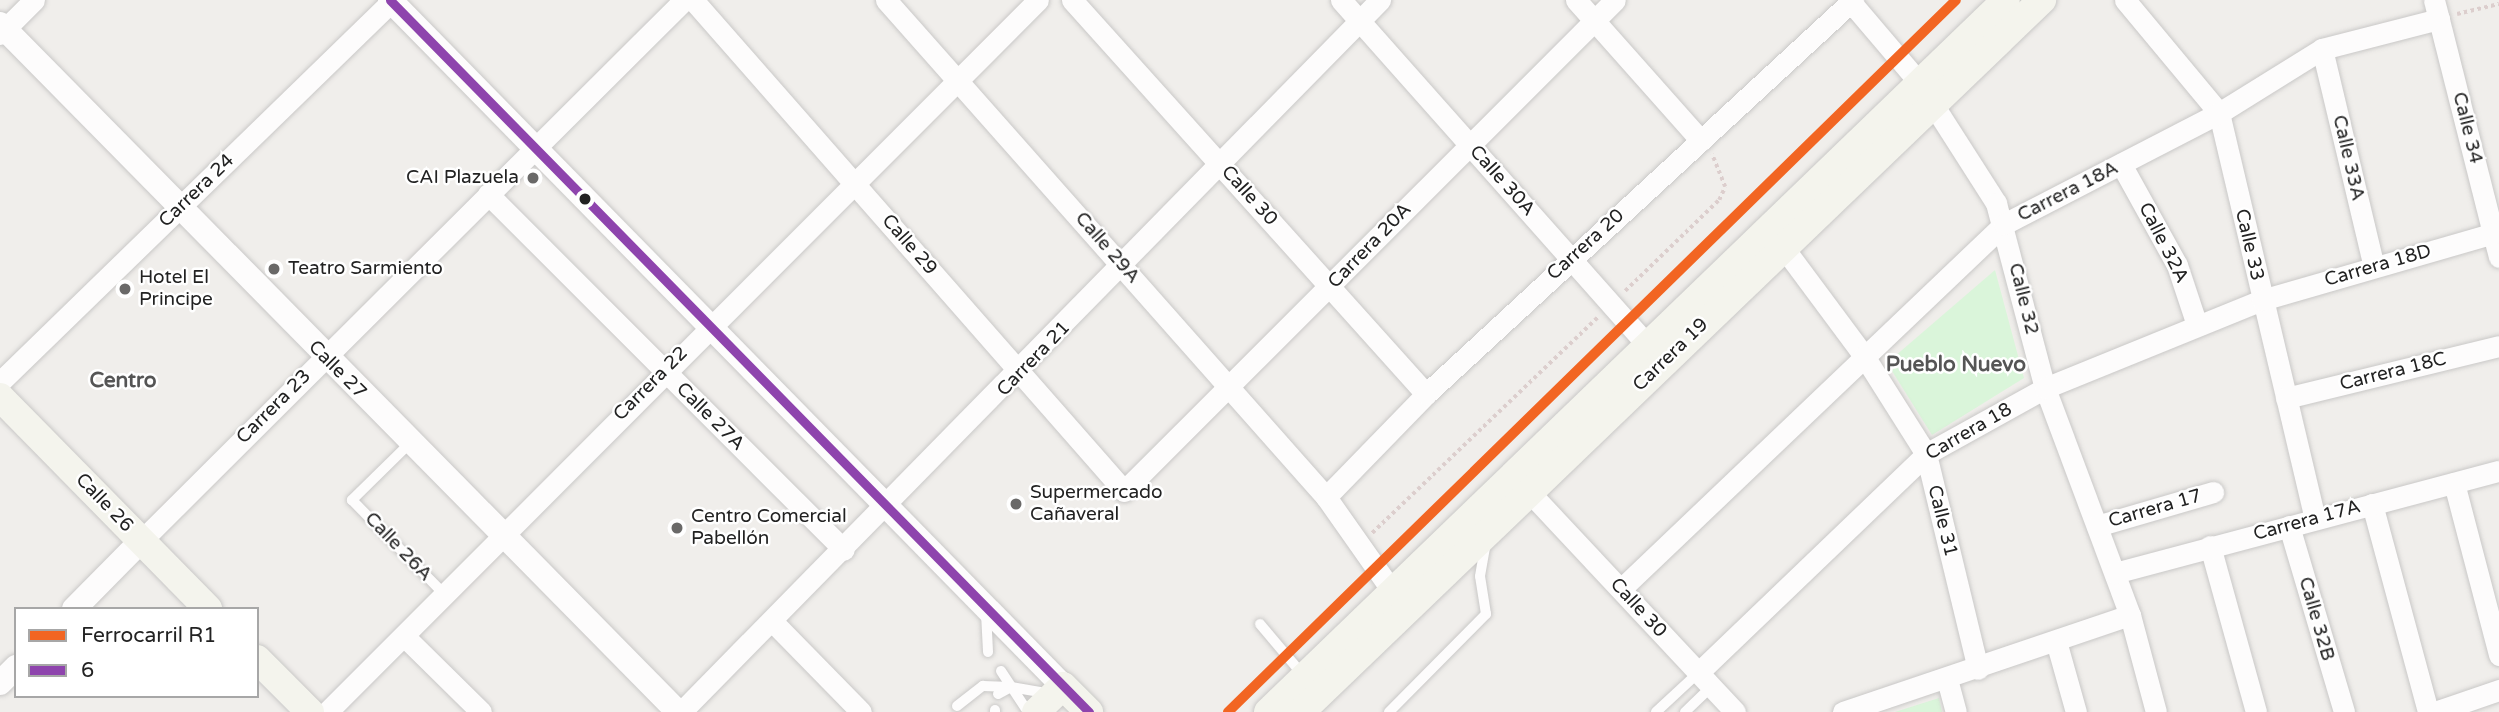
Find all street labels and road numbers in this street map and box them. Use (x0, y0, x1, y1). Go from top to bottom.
street label: Calle 34 (2447, 90, 2487, 166)
street label: Calle 33A (2327, 113, 2369, 203)
street label: Calle 30A (1464, 141, 1540, 221)
street label: Carrera 24 (155, 150, 239, 232)
street label: Carrera 18A (2014, 157, 2122, 227)
street label: Calle 30 (1216, 161, 1282, 231)
street label: Carrera 20A (1324, 199, 1416, 293)
street label: Calle 32A (2133, 199, 2193, 287)
street label: Carrera 20 (1543, 205, 1629, 285)
street label: Calle 33 (2230, 207, 2268, 283)
street label: Calle 29A (1070, 208, 1144, 288)
street label: Calle 29 (876, 210, 942, 280)
street label: Carrera 18D (2322, 240, 2434, 292)
street label: Calle 32 (2003, 261, 2043, 337)
street label: Carrera 19 (1629, 314, 1713, 396)
street label: Carrera 21 (993, 317, 1075, 401)
street label: Calle 27 (303, 336, 371, 404)
street label: Carrera 22 (609, 342, 693, 426)
street label: Carrera 18C (2337, 348, 2449, 396)
street label: Carrera 23 (232, 365, 316, 449)
street label: Calle 27A (671, 378, 749, 456)
street label: Carrera 18 (1922, 398, 2016, 466)
street label: Calle 26 (70, 469, 138, 537)
street label: Calle 31 (1922, 483, 1962, 559)
street label: Carrera 17 (2106, 485, 2204, 533)
street label: Carrera 17A (2251, 496, 2363, 546)
street label: Calle 26A (360, 508, 436, 586)
street label: Calle 30 (1605, 574, 1671, 642)
street label: Calle 32B (2293, 574, 2339, 664)

